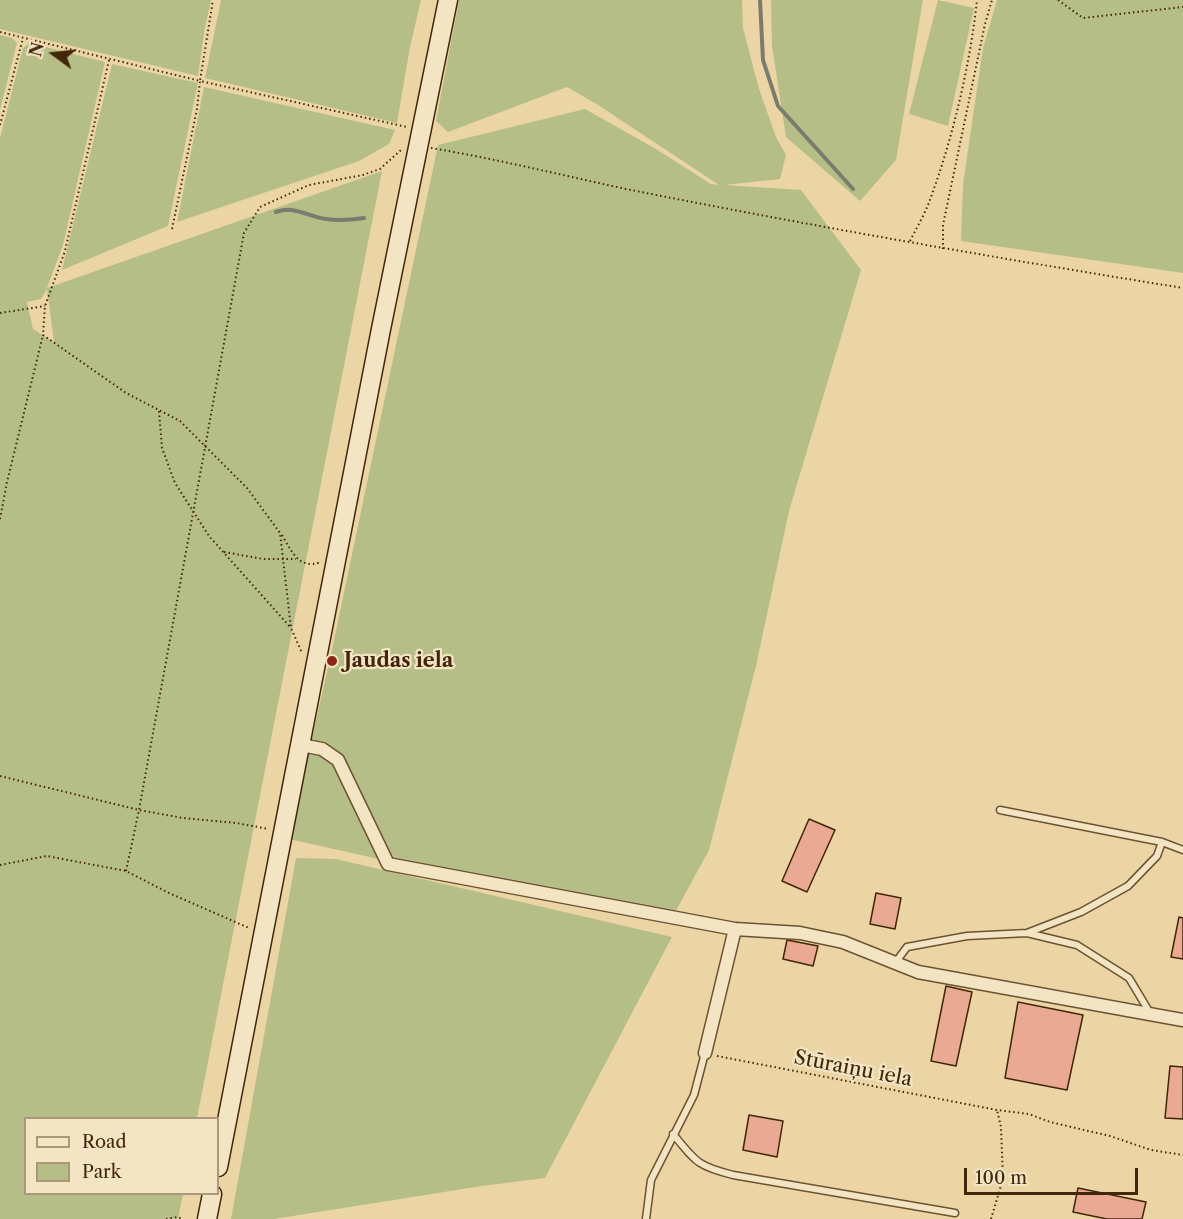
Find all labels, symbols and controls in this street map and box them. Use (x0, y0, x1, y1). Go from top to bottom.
north arrow (24, 24, 84, 84)
text: N (25, 40, 48, 59)
place label: Jaudas iela (344, 649, 453, 673)
marker: Jaudas iela (325, 654, 339, 668)
street label: Stūraiņu iela (792, 1046, 914, 1092)
legend (24, 1117, 219, 1195)
text: Road (82, 1131, 127, 1153)
scale bar (967, 1156, 1141, 1194)
text: Park (82, 1161, 121, 1183)
text: 100 m (975, 1167, 1027, 1189)

